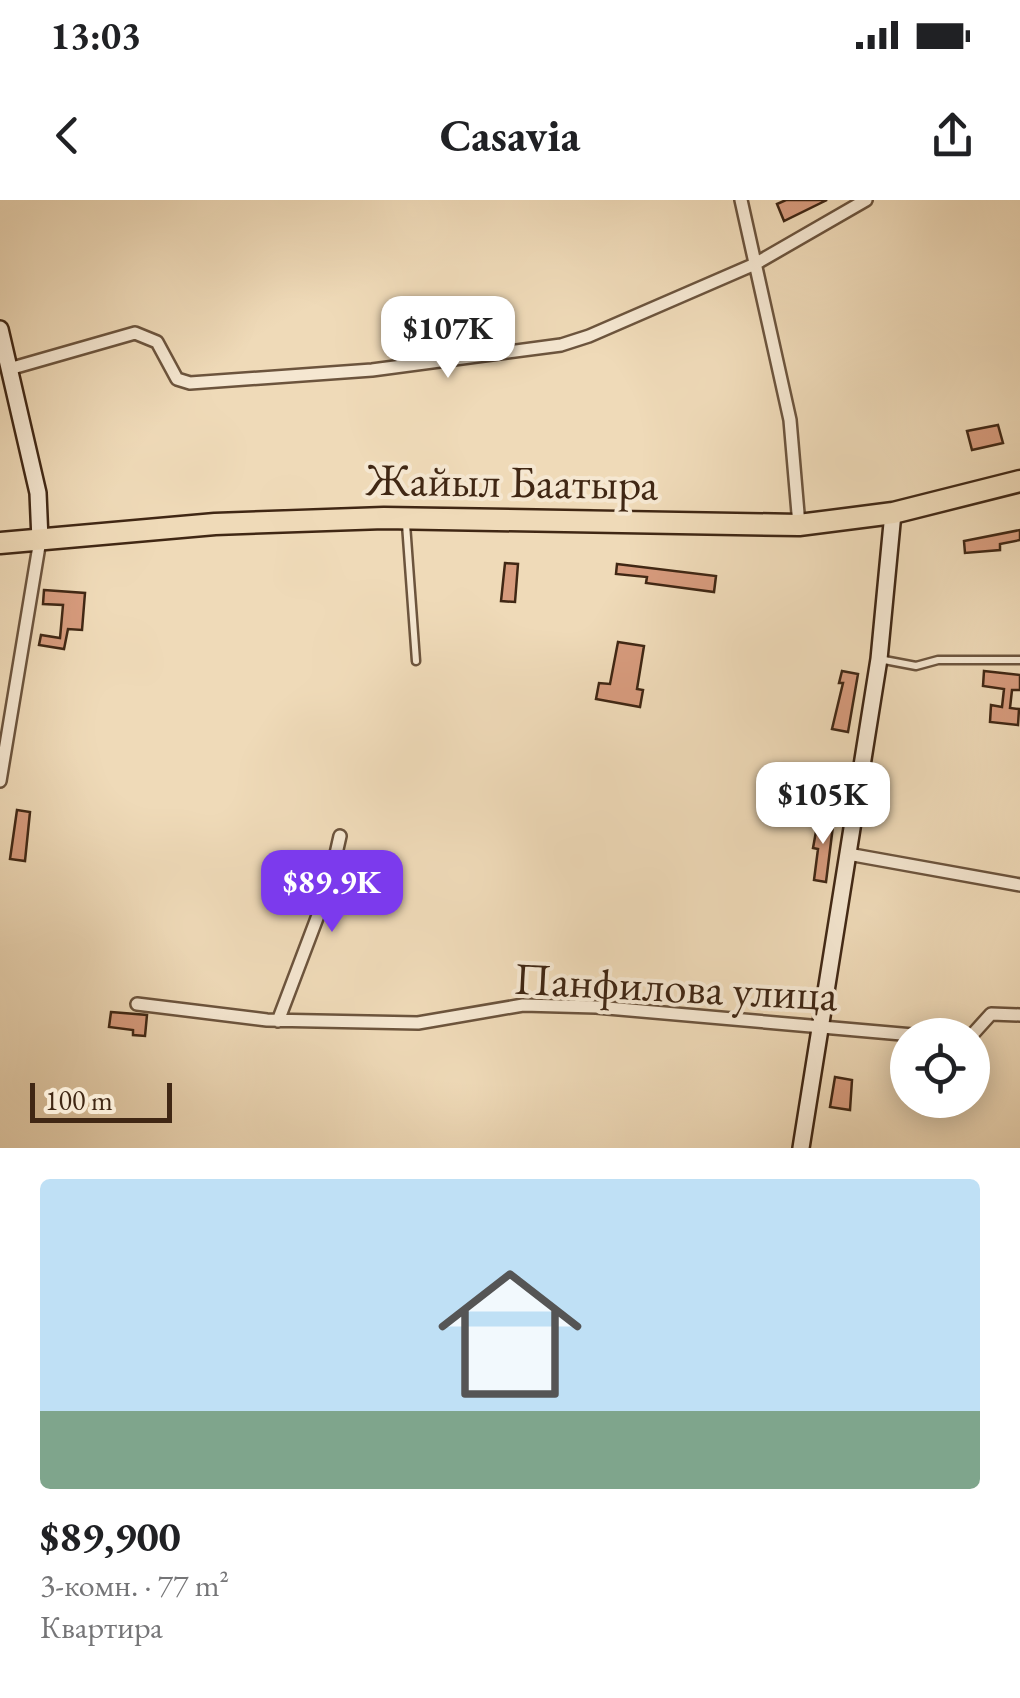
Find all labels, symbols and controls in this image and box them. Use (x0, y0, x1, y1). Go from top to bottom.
text: 13:03 (50, 11, 141, 60)
text: Casavia (440, 106, 580, 164)
icon: back (40, 108, 95, 163)
icon: share (925, 108, 980, 163)
pin: $107K (378, 296, 518, 381)
text: $107K (403, 307, 493, 349)
street label: Жайыл Баатыра (364, 449, 659, 513)
pin: $105K (753, 762, 893, 847)
text: $105K (778, 773, 868, 815)
pin: $89.9K (251, 850, 413, 935)
text: $89.9K (283, 861, 381, 903)
street label: Панфилова улица (513, 949, 839, 1023)
map controls (890, 1018, 990, 1118)
button: locate (890, 1018, 990, 1118)
scale bar (30, 1078, 172, 1123)
text: 100 m (45, 1082, 113, 1118)
icon: home (420, 1244, 600, 1424)
text: $89,900 (40, 1509, 181, 1564)
text: 3-комн. · 77 m² (40, 1564, 229, 1606)
text: Квартира (40, 1606, 163, 1648)

